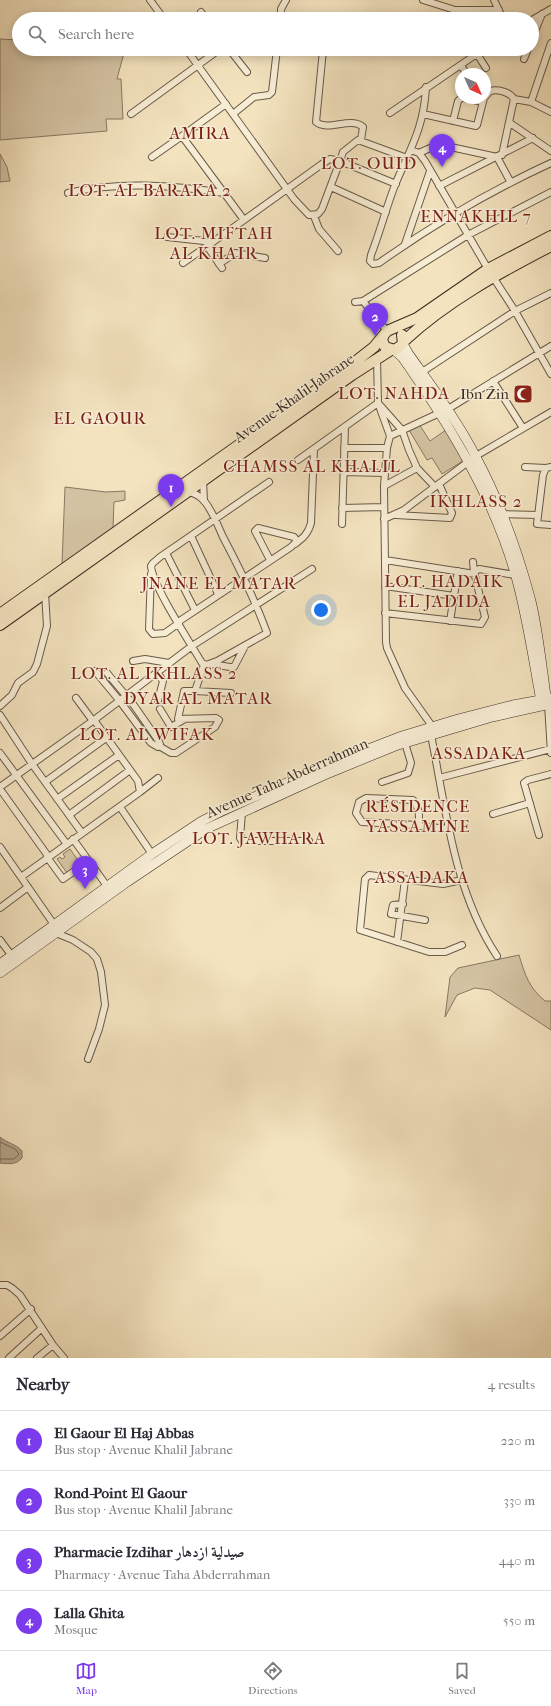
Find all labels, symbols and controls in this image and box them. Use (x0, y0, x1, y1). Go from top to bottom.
search box (12, 12, 539, 56)
icon: search (26, 23, 48, 45)
text: Search here (58, 25, 134, 43)
north arrow (455, 68, 491, 104)
district label: AMIRA (168, 123, 231, 143)
pin: 4 (429, 134, 455, 167)
district label: LOT. OUID (321, 153, 417, 173)
district label: LOT. AL BARAKA 2 (68, 180, 232, 200)
district label: ENNAKHIL 7 (420, 206, 532, 226)
district label: LOT. MIFTAH AL KHAIR (154, 223, 274, 263)
pin: 2 (362, 303, 388, 336)
street label: Avenue Khalil Jabrane (229, 349, 358, 447)
district label: LOT. NAHDA (338, 383, 450, 403)
mosque icon: Ibn Zin (512, 383, 534, 405)
place label: Ibn Zin (460, 385, 509, 403)
district label: EL GAOUR (53, 408, 147, 428)
district label: CHAMSS AL KHALIL (223, 456, 401, 476)
pin: 1 (158, 474, 184, 507)
district label: IKHLASS 2 (430, 491, 522, 511)
district label: LOT. HADAIK EL JADIDA (384, 571, 504, 611)
district label: JNANE EL MATAR (139, 573, 297, 593)
your location (311, 600, 331, 620)
district label: LOT. AL IKHLASS 2 (70, 663, 238, 683)
district label: DYAR AL MATAR (123, 688, 273, 708)
district label: LOT. AL WIFAK (80, 724, 214, 744)
street label: Avenue Taha Abderrahman (202, 734, 371, 822)
district label: ASSADAKA (431, 743, 526, 763)
district label: RÉSIDENCE YASSAMINE (364, 796, 471, 836)
district label: LOT. JAWHARA (192, 828, 326, 848)
pin: 3 (72, 856, 98, 889)
district label: ASSADAKA (374, 867, 469, 887)
text: Nearby (16, 1374, 70, 1394)
text: 4 results (488, 1377, 535, 1392)
text: El Gaour El Haj Abbas (54, 1424, 194, 1442)
text: 1 (27, 1433, 31, 1448)
text: 220 m (501, 1433, 535, 1448)
text: Bus stop · Avenue Khalil Jabrane (54, 1442, 233, 1457)
text: Rond-Point El Gaour (54, 1484, 187, 1502)
text: 2 (26, 1493, 32, 1508)
text: 330 m (504, 1493, 535, 1508)
text: Bus stop · Avenue Khalil Jabrane (54, 1502, 233, 1517)
text: Pharmacie Izdihar صيدلية ازدهار (54, 1543, 244, 1561)
text: 3 (26, 1553, 32, 1568)
text: 440 m (499, 1553, 535, 1568)
text: Pharmacy · Avenue Taha Abderrahman (54, 1567, 270, 1582)
text: Lalla Ghita (54, 1604, 124, 1622)
text: 4 (25, 1613, 33, 1628)
text: 550 m (503, 1613, 535, 1628)
text: Mosque (54, 1622, 98, 1637)
tab: Map (75, 1660, 97, 1697)
tab: Directions (248, 1660, 298, 1697)
tab: Saved (448, 1660, 476, 1697)

